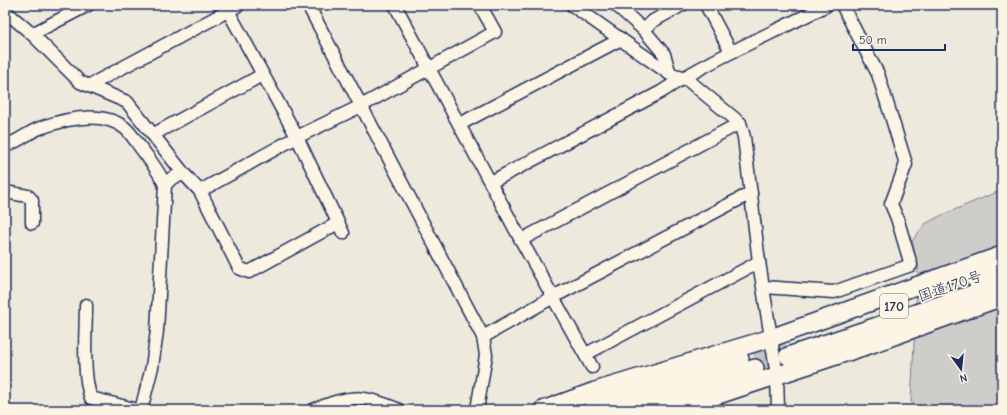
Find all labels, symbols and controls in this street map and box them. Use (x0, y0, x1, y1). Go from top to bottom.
scale bar (853, 26, 945, 52)
text: 50 m (859, 33, 887, 47)
street label: 国道170号 (915, 267, 985, 305)
road number: 170 (880, 294, 908, 318)
north arrow (941, 349, 981, 389)
text: N (958, 371, 969, 385)

